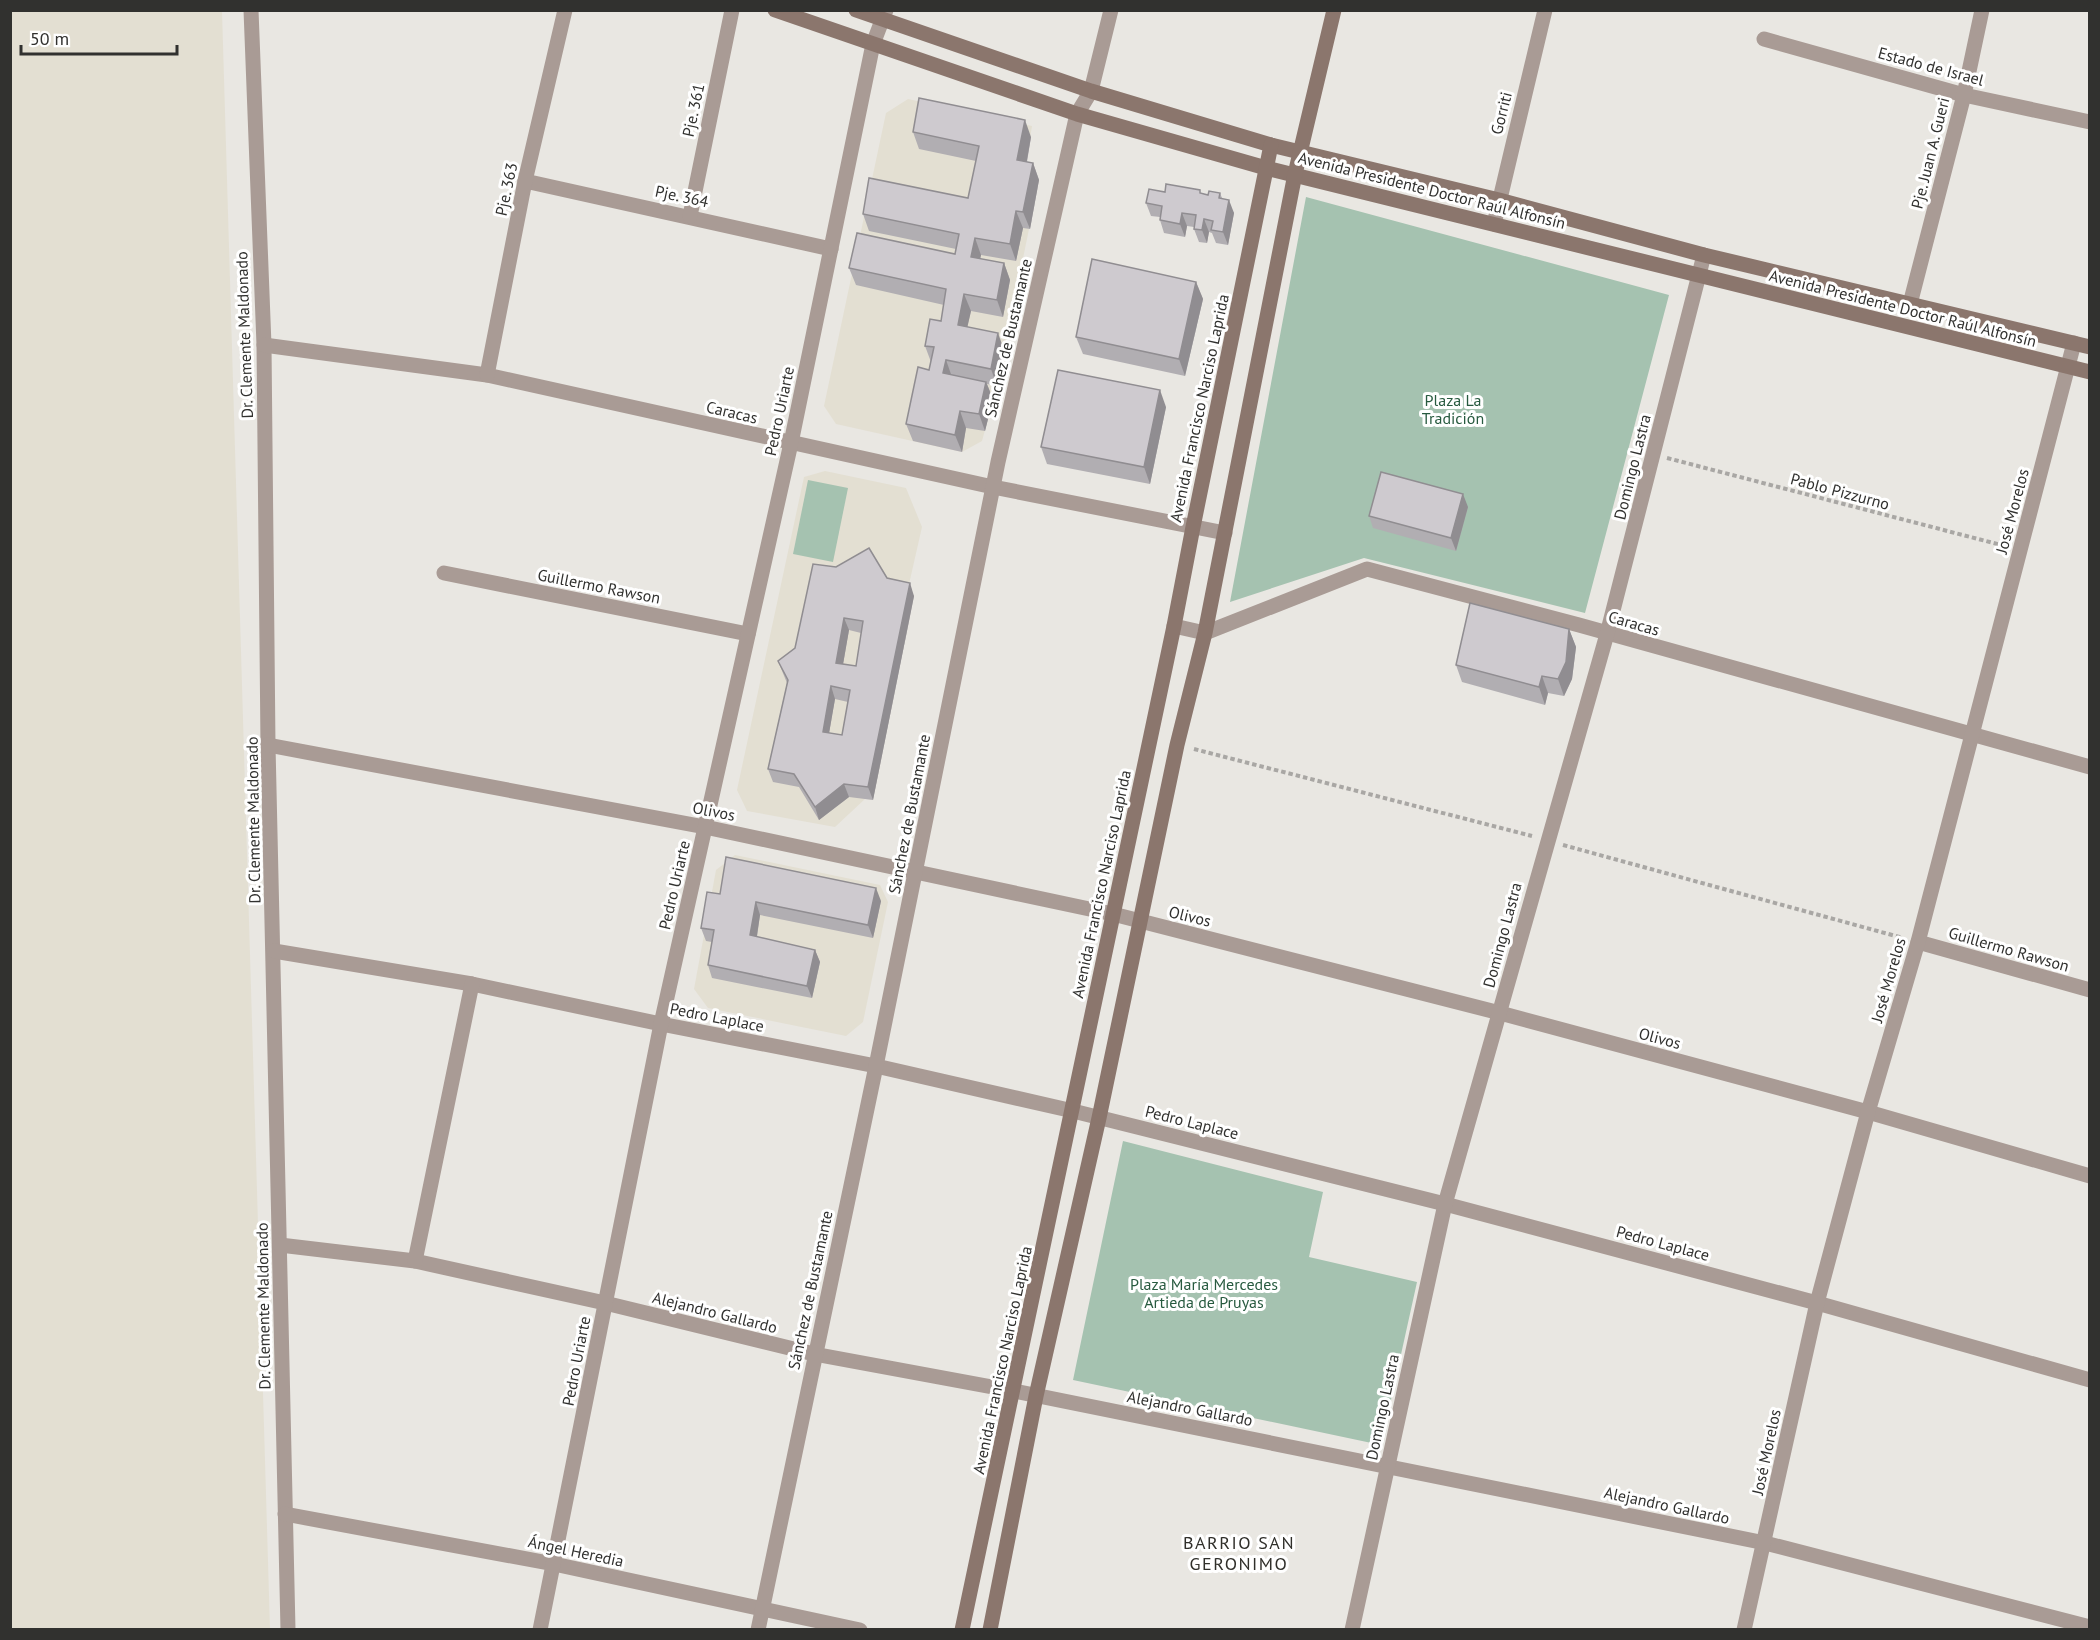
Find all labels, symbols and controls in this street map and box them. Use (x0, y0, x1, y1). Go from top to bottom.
scale bar (21, 18, 177, 56)
text: 50 m (30, 27, 69, 50)
street label: Estado de Israel (1876, 42, 1986, 90)
street label: Pje. 361 (678, 82, 708, 138)
street label: Gorriti (1486, 90, 1516, 136)
street label: Pje. Juan A. Gueri (1907, 95, 1953, 211)
street label: Avenida Presidente Doctor Raúl Alfonsín (1296, 147, 1568, 233)
street label: Pje. 363 (491, 161, 521, 217)
street label: Pje. 364 (654, 181, 711, 211)
street label: Dr. Clemente Maldonado (231, 251, 257, 419)
street label: Sánchez de Bustamante (980, 257, 1036, 419)
street label: Avenida Presidente Doctor Raúl Alfonsín (1767, 265, 2039, 351)
street label: Avenida Francisco Narciso Laprida (1165, 292, 1233, 524)
street label: Pedro Uriarte (760, 365, 798, 457)
park label: Plaza La Tradición (1422, 390, 1484, 428)
street label: Caracas (704, 396, 760, 428)
street label: Domingo Lastra (1609, 412, 1655, 522)
street label: José Morelos (1991, 466, 2033, 557)
street label: Pablo Pizzurno (1788, 468, 1892, 514)
street label: Guillermo Rawson (536, 564, 662, 608)
street label: Caracas (1606, 606, 1662, 640)
street label: Sánchez de Bustamante (884, 732, 934, 896)
street label: Dr. Clemente Maldonado (242, 736, 264, 904)
street label: Avenida Francisco Narciso Laprida (1067, 768, 1135, 1000)
street label: Olivos (691, 797, 737, 825)
street label: Pedro Uriarte (654, 839, 694, 931)
street label: Domingo Lastra (1478, 880, 1526, 990)
street label: Olivos (1167, 901, 1213, 931)
street label: Guillermo Rawson (1946, 922, 2072, 976)
street label: José Morelos (1866, 935, 1910, 1026)
street label: Pedro Laplace (668, 998, 766, 1036)
street label: Olivos (1637, 1023, 1683, 1053)
street label: Pedro Laplace (1143, 1101, 1241, 1143)
street label: Sánchez de Bustamante (783, 1209, 837, 1371)
street label: Pedro Laplace (1614, 1221, 1712, 1265)
street label: Dr. Clemente Maldonado (252, 1222, 274, 1390)
street label: Avenida Francisco Narciso Laprida (968, 1244, 1036, 1476)
park label: Plaza María Mercedes Artieda de Pruyas (1130, 1274, 1278, 1312)
street label: Alejandro Gallardo (651, 1287, 779, 1337)
street label: Pedro Uriarte (558, 1315, 594, 1407)
street label: Domingo Lastra (1361, 1352, 1403, 1462)
street label: Alejandro Gallardo (1125, 1386, 1255, 1430)
street label: José Morelos (1747, 1407, 1785, 1498)
street label: Alejandro Gallardo (1602, 1482, 1732, 1528)
street label: Ángel Heredia (526, 1531, 626, 1571)
district label: BARRIO SAN GERONIMO (1183, 1531, 1295, 1575)

